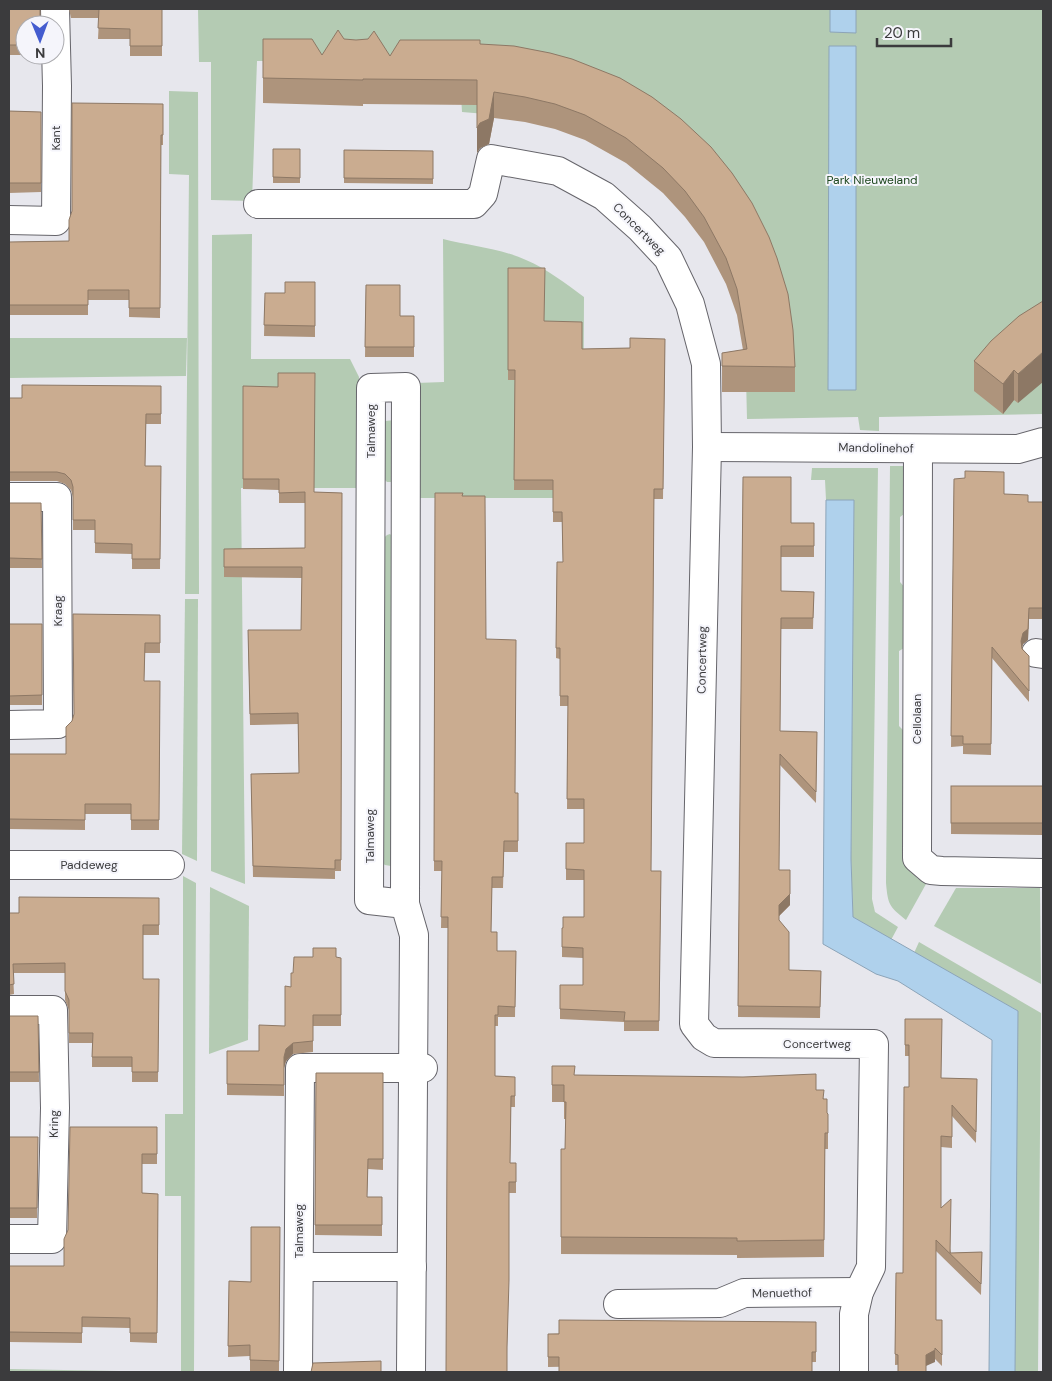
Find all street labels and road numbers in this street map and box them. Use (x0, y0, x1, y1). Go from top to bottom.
street label: Kant (48, 125, 64, 150)
street label: Concertweg (609, 199, 669, 259)
street label: Talmaweg (363, 403, 379, 458)
street label: Mandolinehof (838, 439, 914, 457)
street label: Kraag (50, 595, 66, 627)
street label: Concertweg (693, 626, 711, 694)
street label: Cellolaan (909, 694, 925, 744)
street label: Talmaweg (362, 808, 378, 863)
street label: Paddeweg (60, 857, 118, 873)
street label: Concertweg (783, 1036, 851, 1052)
street label: Kring (46, 1110, 62, 1138)
street label: Talmaweg (291, 1203, 307, 1258)
street label: Menuethof (752, 1284, 812, 1302)

